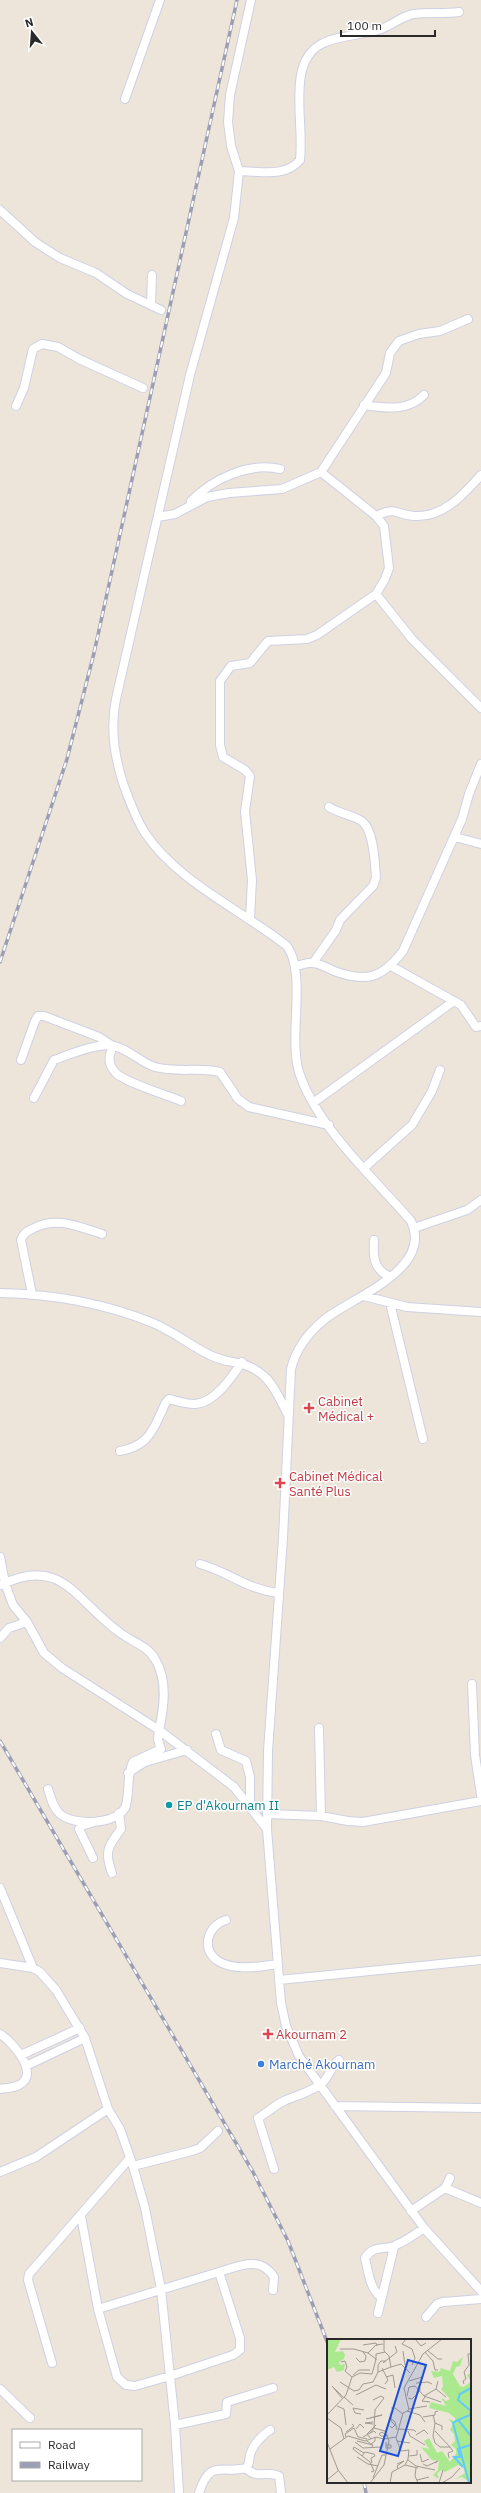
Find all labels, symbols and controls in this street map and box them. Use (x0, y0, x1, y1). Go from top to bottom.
north arrow (12, 12, 52, 52)
scale bar (341, 12, 435, 38)
text: N (23, 15, 35, 30)
text: 100 m (347, 18, 382, 33)
place label: Cabinet Médical + (318, 1393, 374, 1425)
marker: Cabinet Médical + (303, 1402, 315, 1414)
place label: Cabinet Médical Santé Plus (289, 1468, 383, 1500)
marker: Cabinet Médical Santé Plus (274, 1477, 286, 1489)
place label: EP d'Akournam II (177, 1797, 279, 1814)
marker: EP d'Akournam II (164, 1800, 174, 1810)
place label: Akournam 2 (276, 2026, 347, 2043)
marker: Akournam 2 (263, 2029, 273, 2039)
place label: Marché Akournam (269, 2056, 375, 2073)
marker: Marché Akournam (256, 2059, 266, 2069)
inset map (327, 2339, 471, 2483)
legend (12, 2429, 142, 2481)
text: Road (48, 2437, 76, 2452)
text: Railway (48, 2457, 90, 2472)

